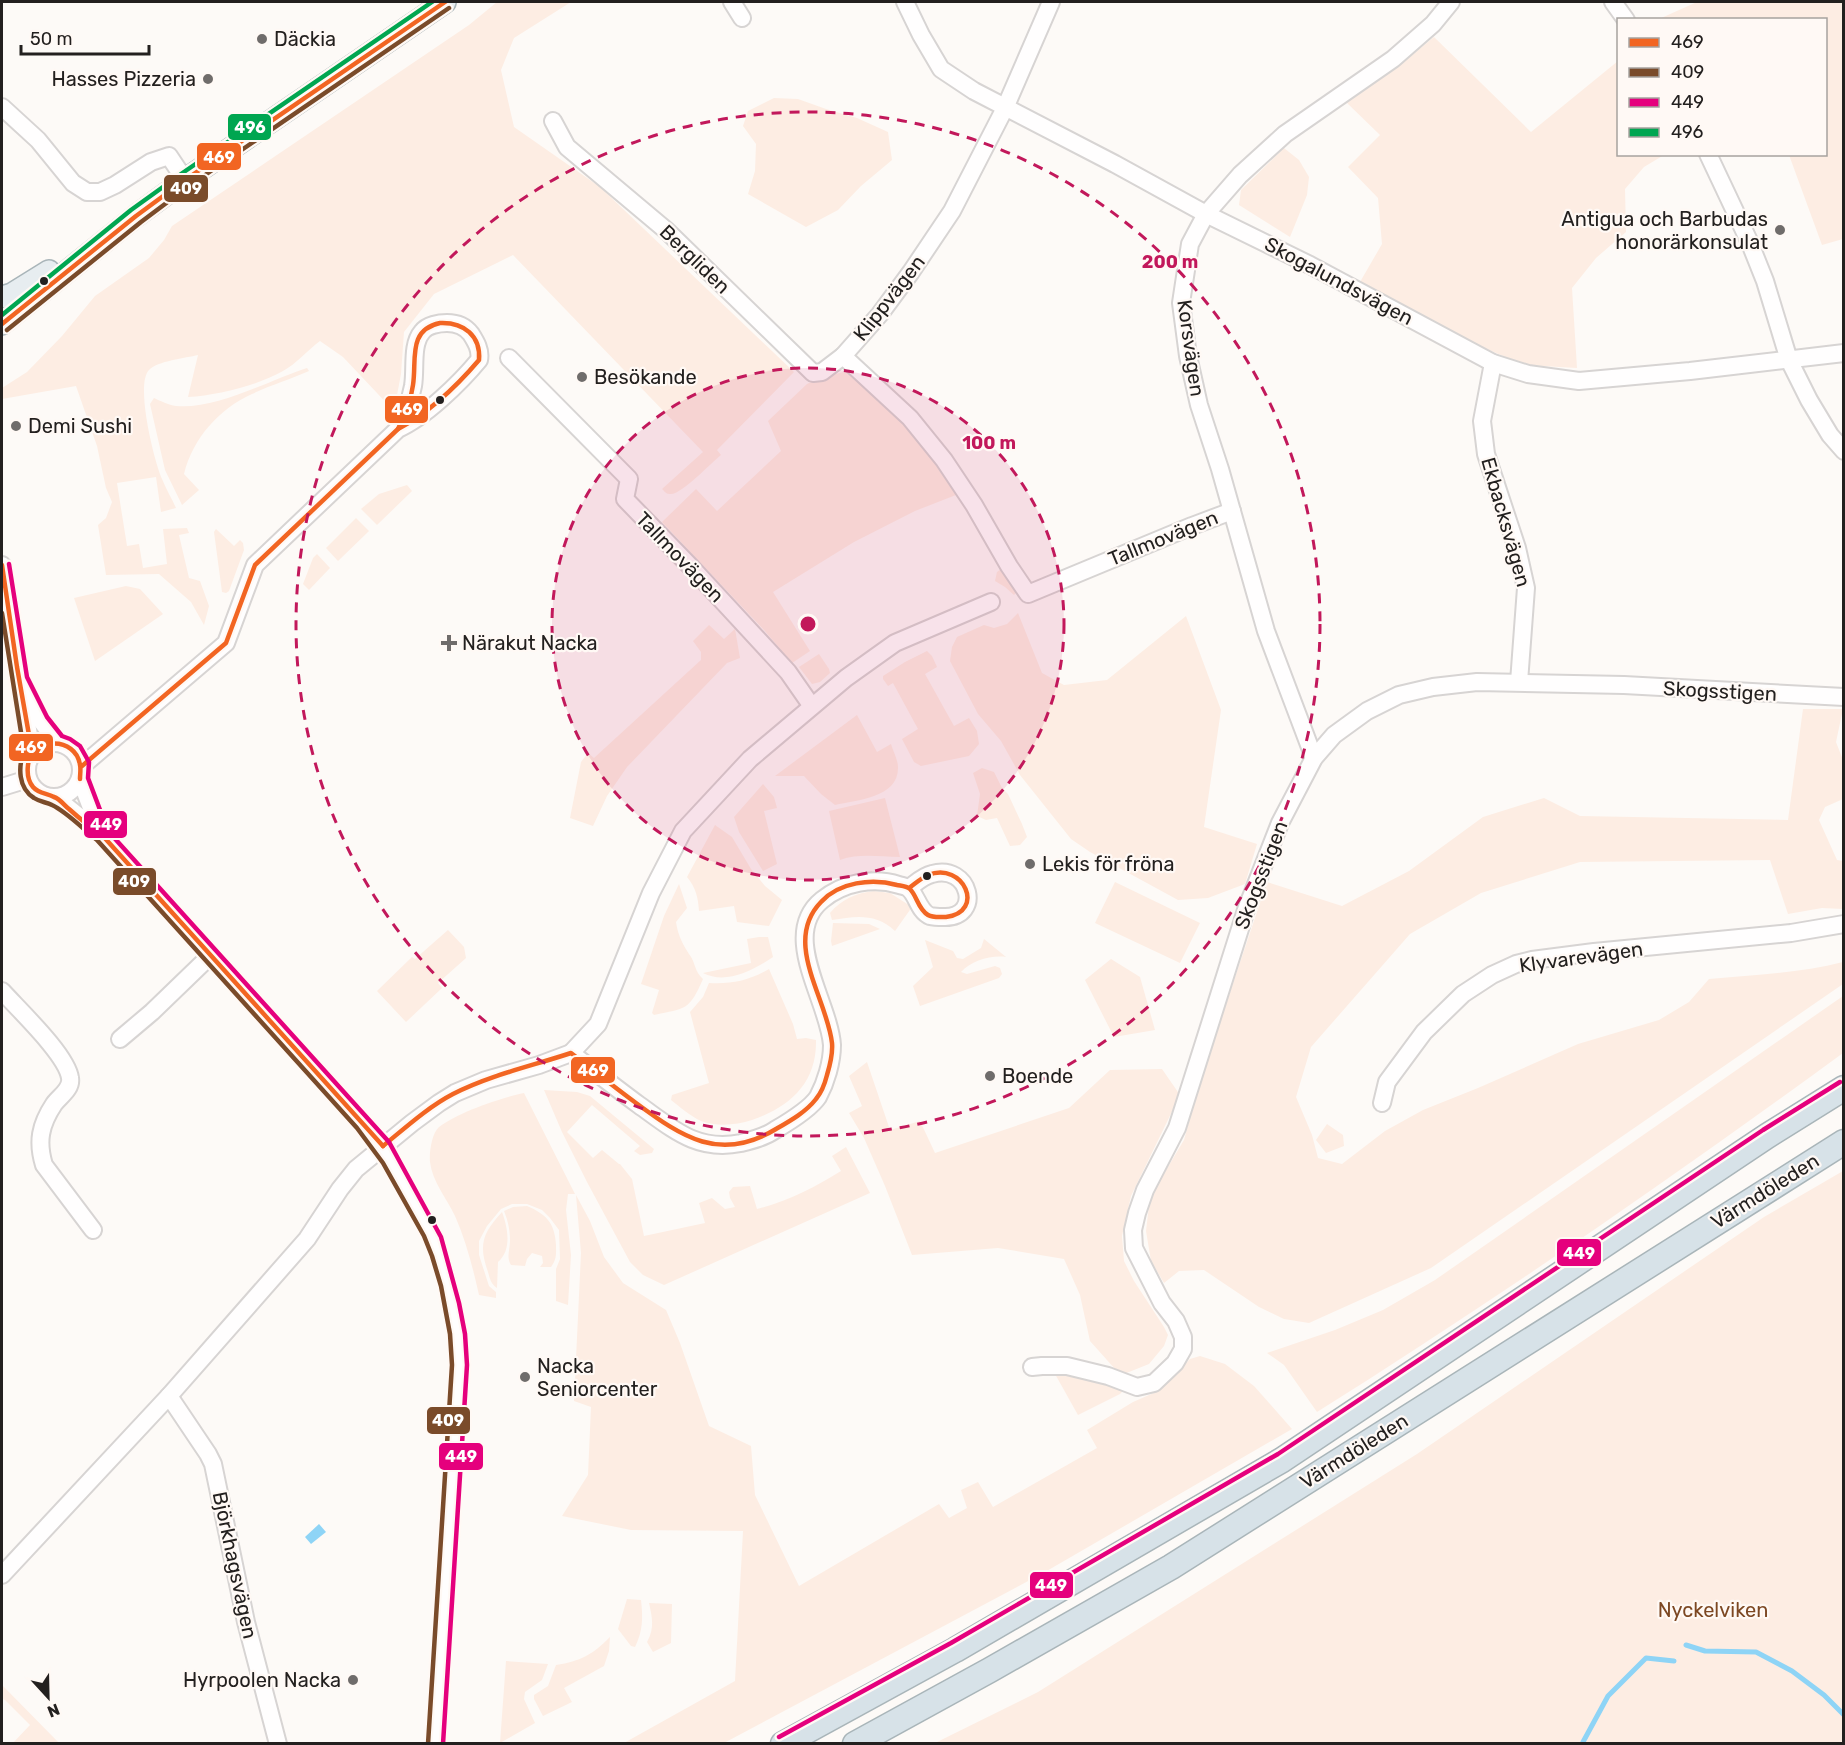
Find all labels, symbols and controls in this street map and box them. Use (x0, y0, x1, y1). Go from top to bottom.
scale bar (21, 18, 148, 56)
legend (1617, 18, 1827, 156)
place label: Däckia (274, 27, 336, 51)
text: 50 m (30, 28, 73, 50)
text: 469 (1671, 31, 1704, 53)
marker: Däckia (255, 32, 269, 46)
text: 409 (1671, 61, 1704, 83)
place label: Hasses Pizzeria (51, 67, 196, 91)
marker: Hasses Pizzeria (201, 72, 215, 86)
text: 449 (1671, 91, 1704, 113)
line badge: 496 (227, 113, 272, 141)
text: 496 (234, 118, 266, 137)
text: 496 (1671, 121, 1704, 143)
line badge: 469 (196, 142, 242, 171)
text: 469 (203, 148, 235, 167)
line badge: 409 (163, 174, 209, 203)
text: 409 (170, 179, 202, 198)
place label: Antigua och Barbudas honorärkonsulat (1561, 207, 1768, 254)
street label: Bergliden (655, 220, 735, 298)
marker: Antigua och Barbudas honorärkonsulat (1773, 223, 1787, 237)
street label: Skogalundsvägen (1261, 232, 1417, 330)
street label: Klippvägen (848, 250, 930, 346)
text: 200 m (1142, 251, 1198, 273)
unlabelled marker (38, 275, 50, 287)
street label: Korsvägen (1172, 298, 1210, 398)
place label: Besökande (594, 365, 697, 389)
marker: Besökande (575, 370, 589, 384)
unlabelled marker (434, 394, 446, 406)
line badge: 469 (384, 395, 429, 424)
text: 469 (391, 400, 423, 419)
place label: Demi Sushi (28, 414, 132, 438)
marker: Demi Sushi (9, 419, 23, 433)
text: 100 m (962, 432, 1016, 454)
street label: Ekbacksvägen (1476, 455, 1536, 589)
street label: Tallmovägen (1105, 505, 1221, 571)
street label: Tallmovägen (631, 507, 729, 607)
centre of rings (798, 614, 818, 634)
place label: Närakut Nacka (462, 631, 598, 655)
marker: Närakut Nacka (440, 634, 458, 652)
street label: Skogsstigen (1662, 676, 1778, 706)
line badge: 469 (8, 733, 54, 762)
text: 469 (15, 738, 47, 757)
line badge: 449 (83, 810, 128, 839)
text: 449 (90, 815, 122, 834)
street label: Skogsstigen (1229, 817, 1293, 933)
place label: Lekis för fröna (1042, 852, 1175, 876)
marker: Lekis för fröna (1023, 857, 1037, 871)
line badge: 409 (112, 867, 157, 896)
unlabelled marker (921, 870, 933, 882)
text: 409 (118, 872, 150, 891)
street label: Klyvarevägen (1518, 936, 1644, 978)
line badge: 469 (570, 1056, 616, 1084)
text: 469 (577, 1061, 609, 1080)
place label: Boende (1002, 1064, 1073, 1088)
marker: Boende (983, 1069, 997, 1083)
street label: Värmdöleden (1706, 1148, 1824, 1234)
unlabelled marker (426, 1214, 438, 1226)
line badge: 449 (1556, 1238, 1602, 1267)
text: 449 (1563, 1244, 1595, 1263)
place label: Nacka Seniorcenter (537, 1354, 658, 1401)
marker: Nacka Seniorcenter (518, 1370, 532, 1384)
line badge: 409 (426, 1406, 471, 1435)
street label: Värmdöleden (1295, 1408, 1413, 1494)
text: 409 (432, 1411, 464, 1430)
line badge: 449 (438, 1442, 484, 1471)
text: 449 (445, 1447, 477, 1466)
street label: Björkhagsvägen (208, 1489, 262, 1641)
line badge: 449 (1029, 1571, 1074, 1599)
text: 449 (1035, 1576, 1067, 1595)
park label: Nyckelviken (1658, 1598, 1768, 1622)
north arrow (18, 1667, 78, 1727)
place label: Hyrpoolen Nacka (183, 1668, 341, 1692)
marker: Hyrpoolen Nacka (346, 1673, 360, 1687)
text: N (45, 1699, 62, 1721)

